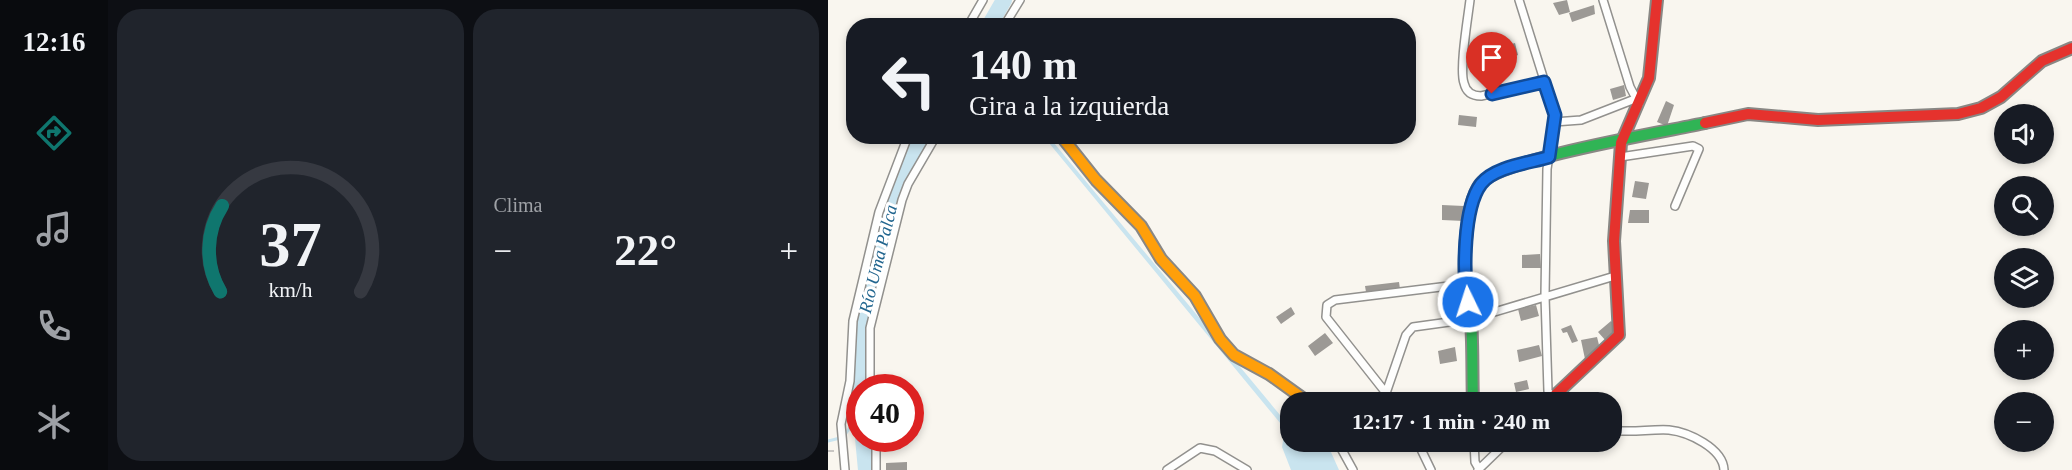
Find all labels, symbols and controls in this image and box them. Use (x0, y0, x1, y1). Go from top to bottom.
text: 12:16 (23, 27, 86, 57)
pin (1466, 32, 1517, 94)
icon: arrive (1475, 41, 1508, 74)
icon: left (870, 42, 948, 120)
text: 140 m (969, 42, 1078, 88)
text: Gira a la izquierda (969, 91, 1169, 121)
map controls (1994, 104, 2054, 452)
button: sound (1994, 104, 2054, 164)
icon: directions (33, 112, 75, 154)
button: search (1994, 176, 2054, 236)
text: Clima (494, 194, 542, 216)
water label: Río Uma Palca (855, 203, 901, 316)
icon: music (33, 208, 75, 250)
text: 37 (259, 210, 321, 279)
text: 22° (614, 225, 677, 275)
text: − (494, 233, 512, 269)
text: + (779, 233, 798, 269)
button: layers (1994, 248, 2054, 308)
position arrow (1436, 270, 1500, 334)
text: km/h (268, 278, 313, 302)
icon: phone (33, 305, 75, 347)
button: + (1994, 320, 2054, 380)
speed limit sign: 40 (846, 374, 924, 452)
button: − (1994, 392, 2054, 452)
icon: climate (33, 401, 75, 443)
text: 12:17 · 1 min · 240 m (1352, 409, 1550, 434)

